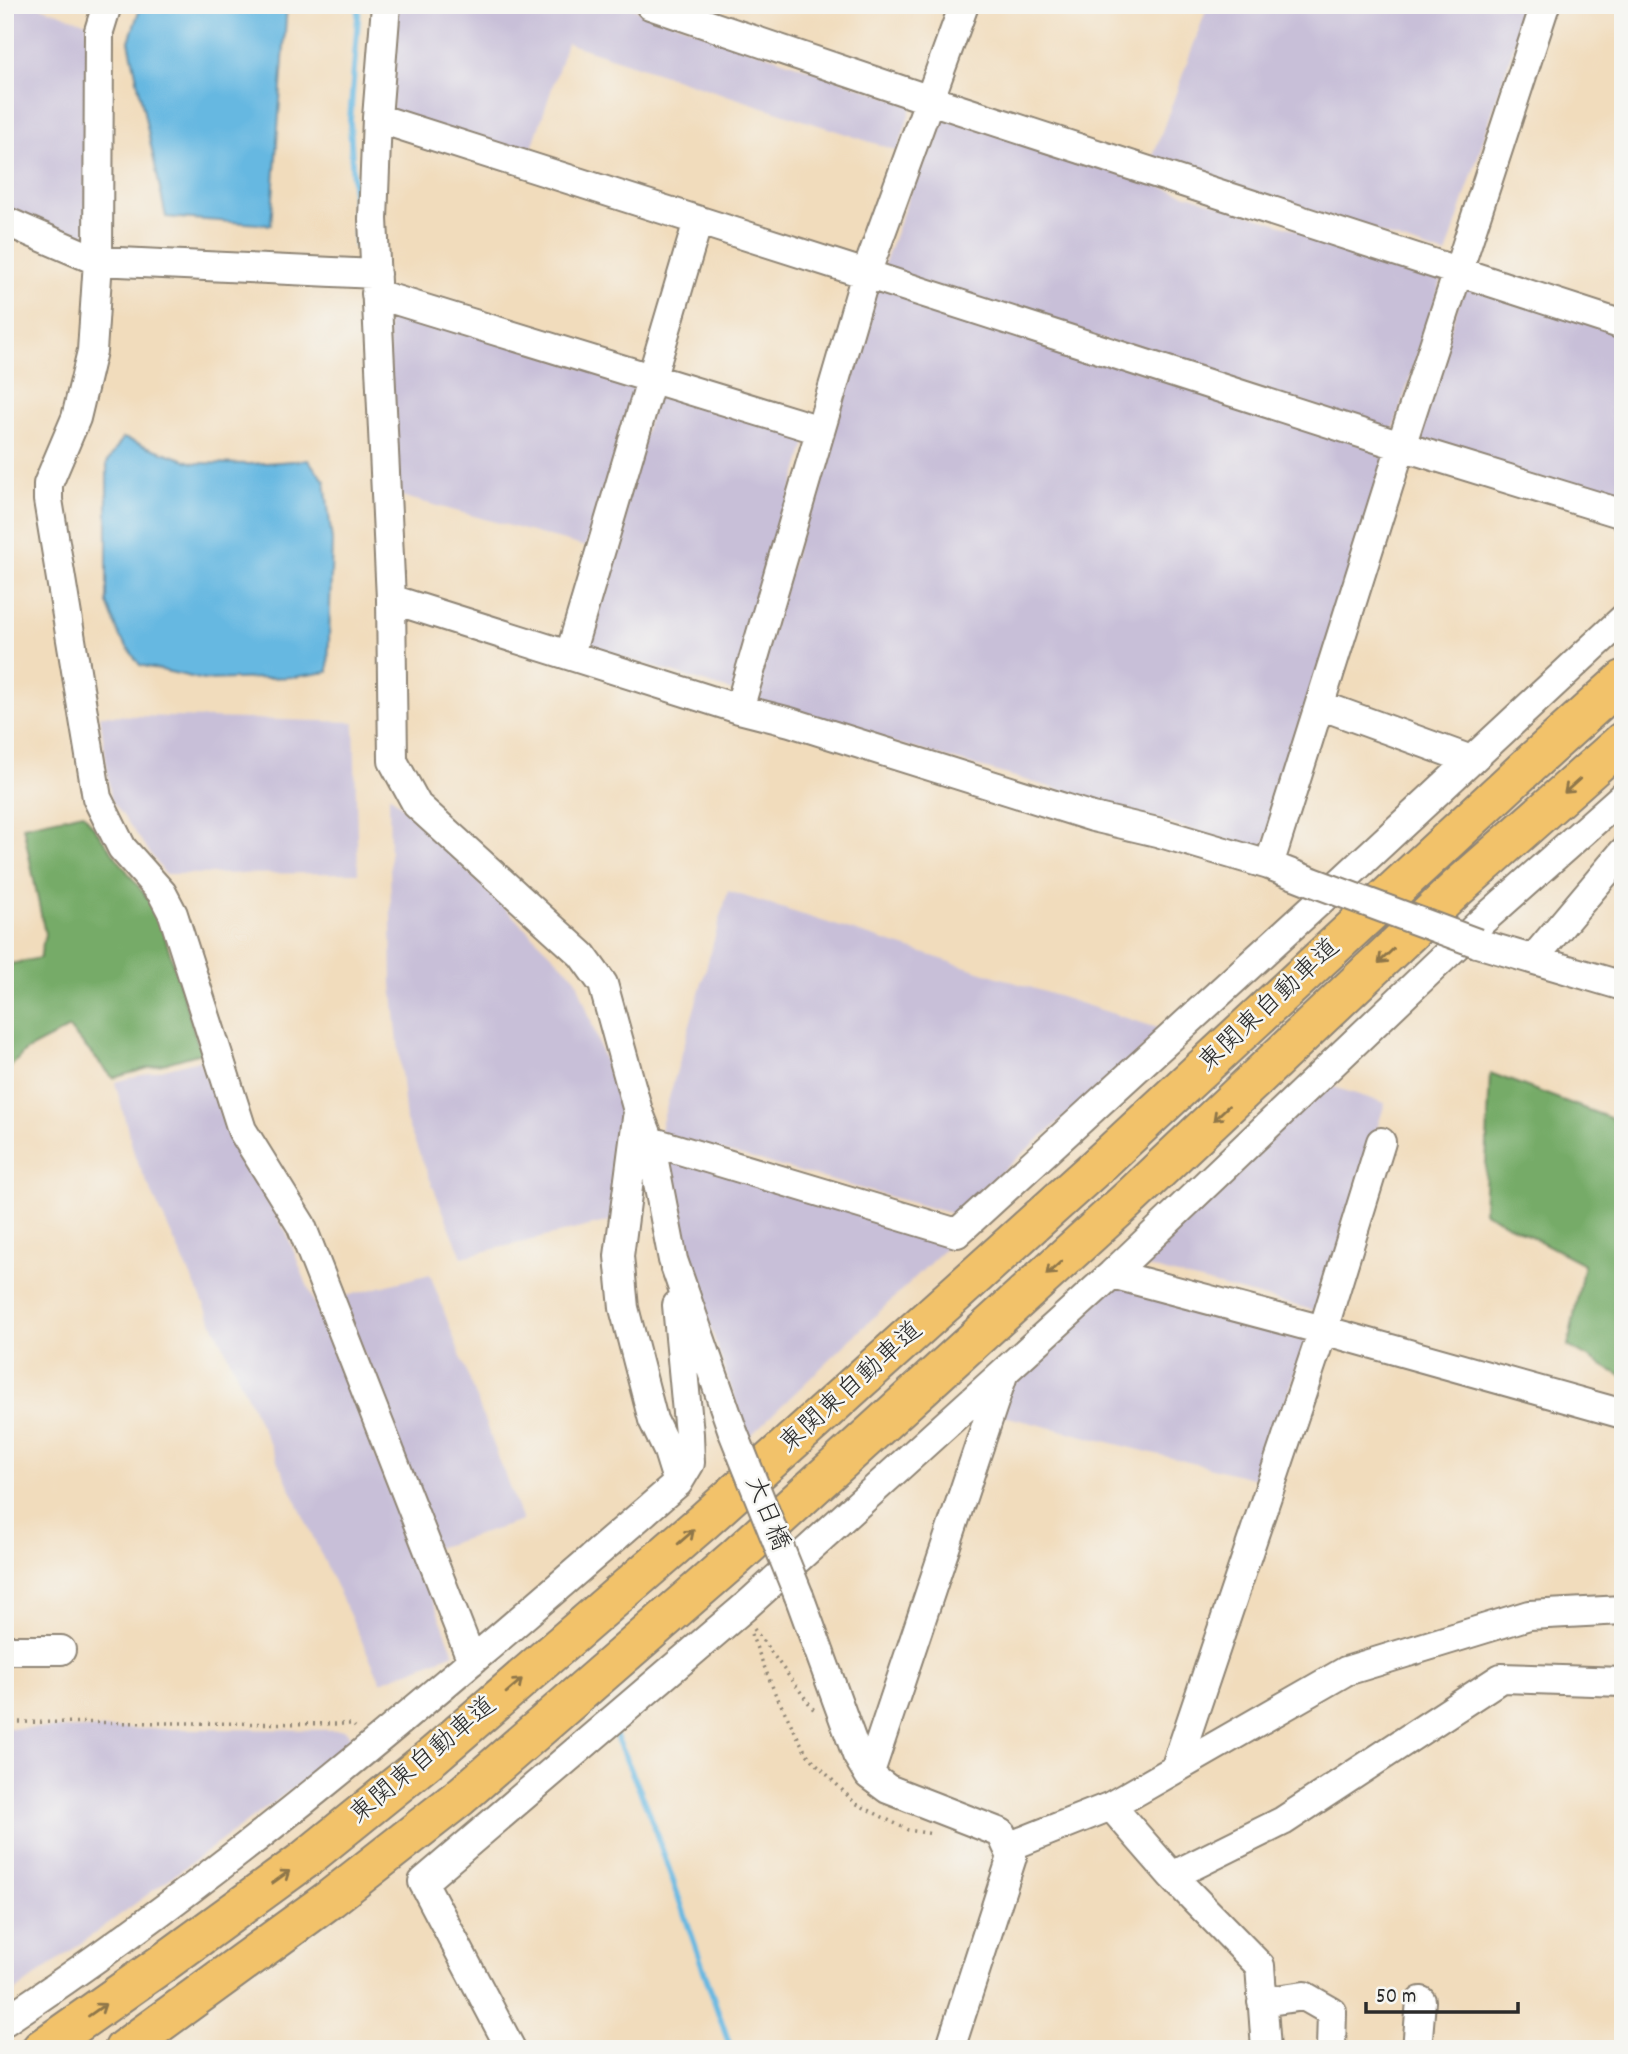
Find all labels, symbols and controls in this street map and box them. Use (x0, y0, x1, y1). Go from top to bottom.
one-way arrow (1563, 778, 1581, 794)
street label: 東関東自動車道 (1191, 930, 1349, 1082)
one-way arrow (1377, 948, 1395, 964)
one-way arrow (1213, 1104, 1230, 1121)
one-way arrow (1046, 1259, 1063, 1276)
street label: 東関東自動車道 (772, 1313, 932, 1463)
street label: 大日橋 (734, 1471, 798, 1557)
one-way arrow (677, 1529, 695, 1545)
one-way arrow (505, 1678, 523, 1694)
street label: 東関東自動車道 (342, 1688, 506, 1834)
one-way arrow (272, 1870, 291, 1885)
scale bar (1366, 1970, 1518, 2014)
text: 50 m (1376, 1983, 1416, 2013)
one-way arrow (87, 2003, 106, 2017)

